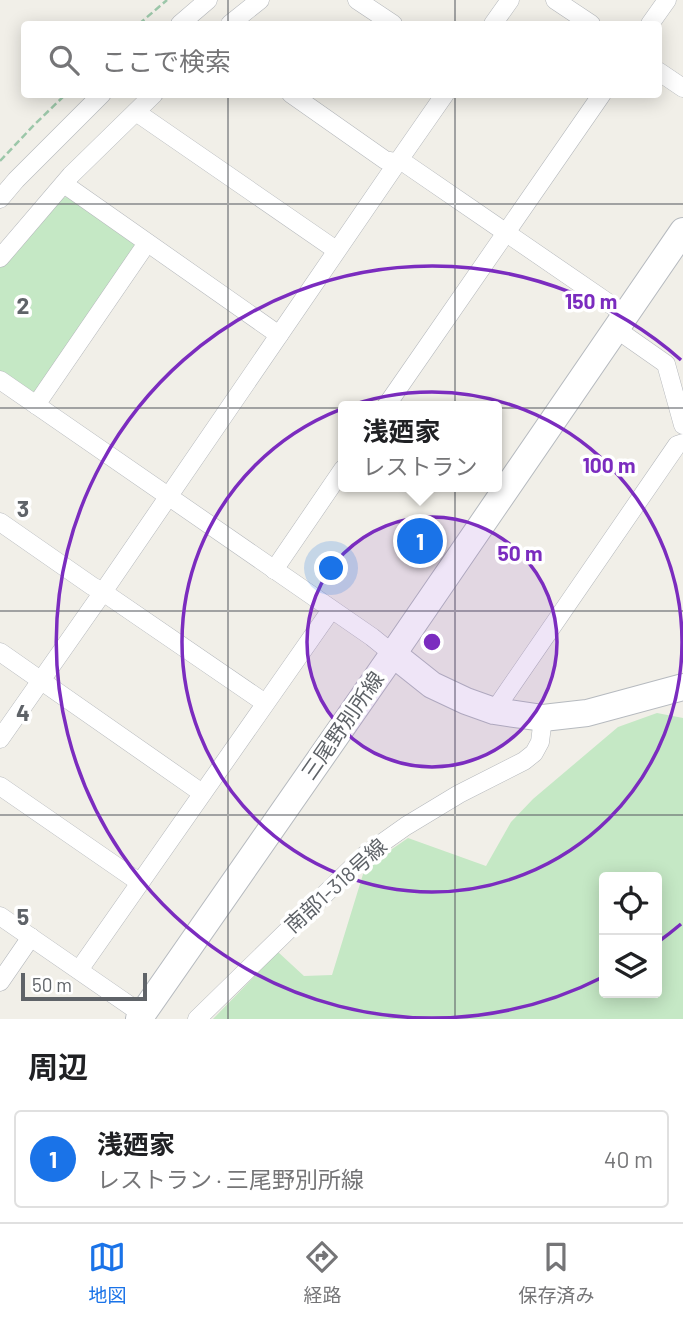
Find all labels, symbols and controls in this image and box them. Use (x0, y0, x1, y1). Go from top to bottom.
search box (21, 21, 662, 98)
icon: search (45, 41, 83, 79)
text: ここで検索 (101, 45, 231, 76)
text: 150 m (565, 288, 617, 313)
text: 2 (17, 291, 29, 319)
popup (338, 401, 502, 492)
text: 浅廼家 (363, 415, 441, 446)
text: レストラン (363, 452, 478, 480)
text: 100 m (582, 452, 636, 477)
text: 3 (17, 494, 29, 522)
pin: 1 (397, 515, 443, 567)
text: 50 m (497, 540, 543, 565)
your location (314, 551, 348, 585)
centre of rings (420, 630, 444, 654)
street label: 三尾野別所線 (295, 666, 388, 784)
text: 4 (16, 698, 30, 726)
street label: 南部1-318号線 (279, 833, 391, 937)
map controls (599, 872, 662, 998)
button: locate (599, 872, 662, 935)
text: 5 (17, 902, 29, 930)
button: layers (599, 935, 662, 998)
scale bar (21, 970, 147, 1002)
text: 50 m (32, 973, 72, 996)
text: 周辺 (28, 1048, 88, 1084)
text: 浅廼家 (97, 1128, 175, 1159)
text: 1 (49, 1145, 57, 1173)
text: 40 m (604, 1145, 653, 1173)
text: レストラン · 三尾野別所線 (97, 1165, 364, 1193)
tab: 地図 (88, 1238, 127, 1307)
tab: 経路 (303, 1238, 342, 1307)
tab: 保存済み (518, 1238, 595, 1307)

